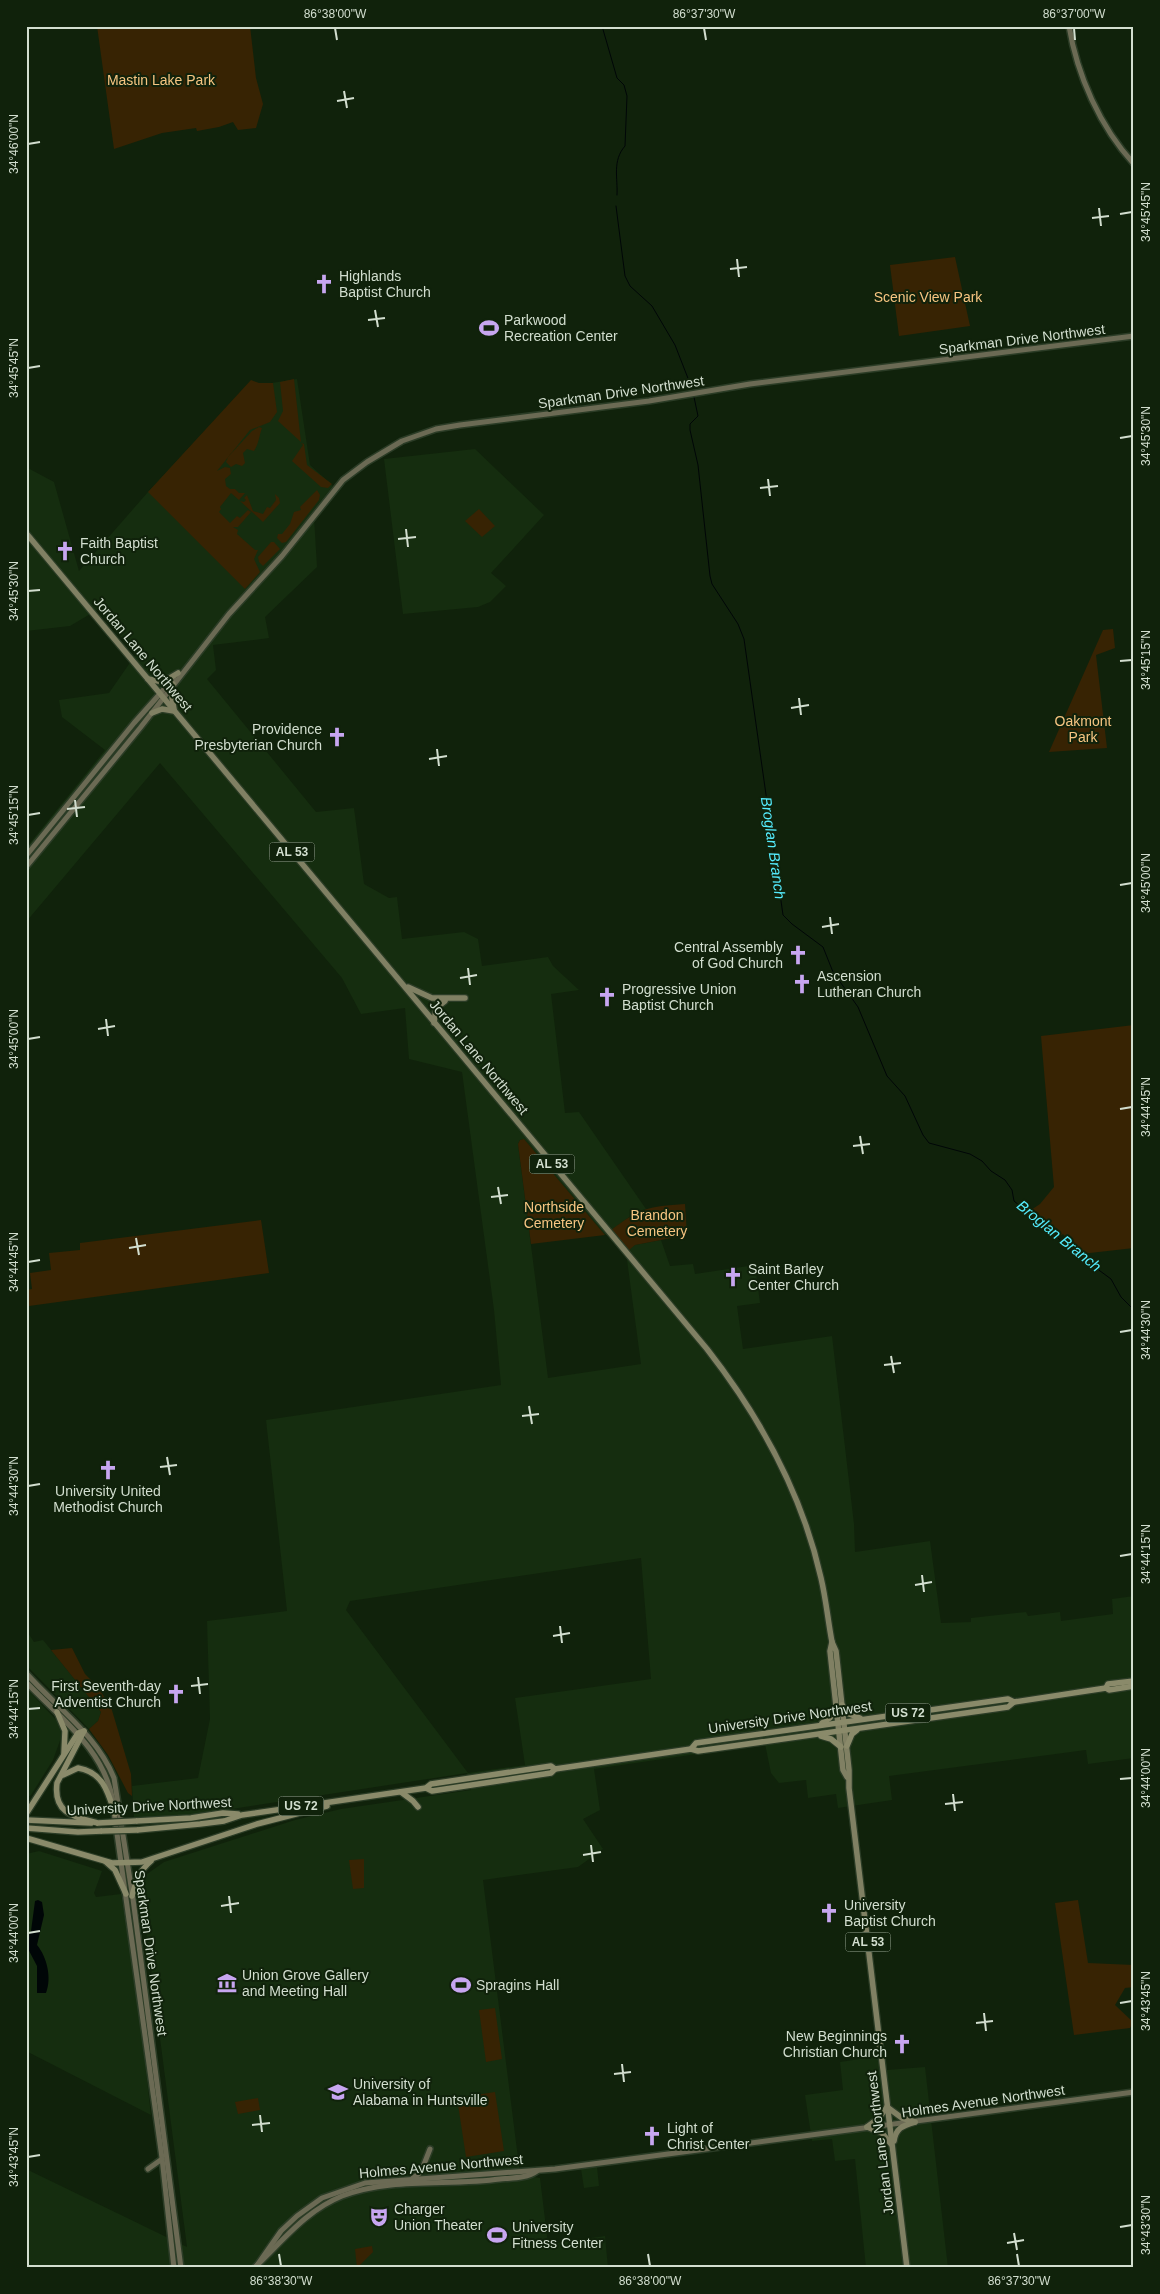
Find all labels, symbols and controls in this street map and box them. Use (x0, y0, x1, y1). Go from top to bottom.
text: 86°38'00"W (304, 7, 367, 21)
text: 86°37'30"W (673, 7, 736, 21)
text: 86°37'00"W (1043, 7, 1106, 21)
park label: Mastin Lake Park (107, 72, 216, 88)
text: 34°46'00"N (7, 114, 21, 174)
text: 34°45'45"N (1139, 182, 1153, 242)
place label: Highlands Baptist Church (339, 268, 431, 300)
church icon: Highlands Baptist Church (313, 273, 335, 295)
park label: Scenic View Park (874, 289, 983, 305)
place label: Parkwood Recreation Center (504, 312, 618, 344)
sports icon: Parkwood Recreation Center (478, 317, 500, 339)
street label: Sparkman Drive Northwest (938, 321, 1106, 357)
text: 34°45'45"N (7, 338, 21, 398)
street label: Sparkman Drive Northwest (537, 372, 705, 412)
text: 34°45'30"N (1139, 406, 1153, 466)
place label: Faith Baptist Church (80, 535, 158, 567)
church icon: Faith Baptist Church (54, 540, 76, 562)
text: 34°45'30"N (7, 561, 21, 621)
street label: Jordan Lane Northwest (90, 593, 196, 715)
text: 34°45'15"N (1139, 630, 1153, 690)
park label: Oakmont Park (1055, 713, 1112, 745)
place label: Providence Presbyterian Church (194, 721, 322, 753)
church icon: Providence Presbyterian Church (326, 726, 348, 748)
text: 34°45'15"N (7, 785, 21, 845)
water label: Broglan Branch (758, 796, 789, 900)
road number: AL 53 (270, 842, 314, 862)
text: 34°45'00"N (1139, 853, 1153, 913)
place label: Central Assembly of God Church (674, 939, 783, 971)
church icon: Central Assembly of God Church (787, 944, 809, 966)
place label: Ascension Lutheran Church (817, 968, 921, 1000)
church icon: Ascension Lutheran Church (791, 973, 813, 995)
place label: Progressive Union Baptist Church (622, 981, 736, 1013)
church icon: Progressive Union Baptist Church (596, 986, 618, 1008)
street label: Jordan Lane Northwest (426, 996, 532, 1118)
text: 34°45'00"N (7, 1009, 21, 1069)
text: 34°44'45"N (1139, 1077, 1153, 1137)
road number: AL 53 (530, 1154, 574, 1174)
water label: Broglan Branch (1014, 1196, 1105, 1275)
park label: Northside Cemetery (524, 1199, 584, 1231)
park label: Brandon Cemetery (627, 1207, 687, 1239)
text: 34°44'45"N (7, 1232, 21, 1292)
place label: Saint Barley Center Church (748, 1261, 839, 1293)
church icon: Saint Barley Center Church (722, 1266, 744, 1288)
text: 34°44'30"N (1139, 1300, 1153, 1360)
text: 34°44'30"N (7, 1456, 21, 1516)
church icon: University United Methodist Church (97, 1459, 119, 1481)
place label: University United Methodist Church (53, 1483, 163, 1515)
text: 34°44'15"N (1139, 1524, 1153, 1584)
place label: First Seventh-day Adventist Church (51, 1678, 161, 1710)
text: 34°44'15"N (7, 1679, 21, 1739)
church icon: First Seventh-day Adventist Church (165, 1683, 187, 1705)
street label: University Drive Northwest (707, 1698, 873, 1736)
road number: US 72 (886, 1704, 930, 1722)
text: 34°44'00"N (1139, 1748, 1153, 1808)
street label: University Drive Northwest (66, 1794, 232, 1818)
road number: US 72 (278, 1796, 324, 1815)
street label: Sparkman Drive Northwest (131, 1869, 171, 2037)
place label: University Baptist Church (844, 1897, 936, 1929)
church icon: University Baptist Church (818, 1902, 840, 1924)
text: 34°44'00"N (7, 1903, 21, 1963)
road number: AL 53 (846, 1932, 890, 1951)
place label: Union Grove Gallery and Meeting Hall (242, 1967, 369, 1999)
text: 34°43'45"N (1139, 1971, 1153, 2031)
museum icon: Union Grove Gallery and Meeting Hall (216, 1972, 238, 1994)
sports icon: Spragins Hall (450, 1974, 472, 1996)
place label: Spragins Hall (476, 1977, 559, 1993)
place label: New Beginnings Christian Church (783, 2028, 887, 2060)
church icon: New Beginnings Christian Church (891, 2033, 913, 2055)
street label: Jordan Lane Northwest (863, 2070, 897, 2216)
place label: University of Alabama in Huntsville (353, 2076, 488, 2108)
school or university icon: University of Alabama in Huntsville (327, 2081, 349, 2103)
street label: Holmes Avenue Northwest (900, 2082, 1066, 2120)
place label: Light of Christ Center (667, 2120, 750, 2152)
church icon: Light of Christ Center (641, 2125, 663, 2147)
text: 34°43'45"N (7, 2127, 21, 2187)
street label: Holmes Avenue Northwest (358, 2151, 524, 2181)
text: 34°43'30"N (1139, 2195, 1153, 2255)
place label: Charger Union Theater (394, 2201, 483, 2233)
theatre icon: Charger Union Theater (368, 2206, 390, 2228)
place label: University Fitness Center (512, 2219, 603, 2251)
sports icon: University Fitness Center (486, 2224, 508, 2246)
text: 86°38'30"W (250, 2274, 313, 2288)
text: 86°38'00"W (619, 2274, 682, 2288)
text: 86°37'30"W (988, 2274, 1051, 2288)

